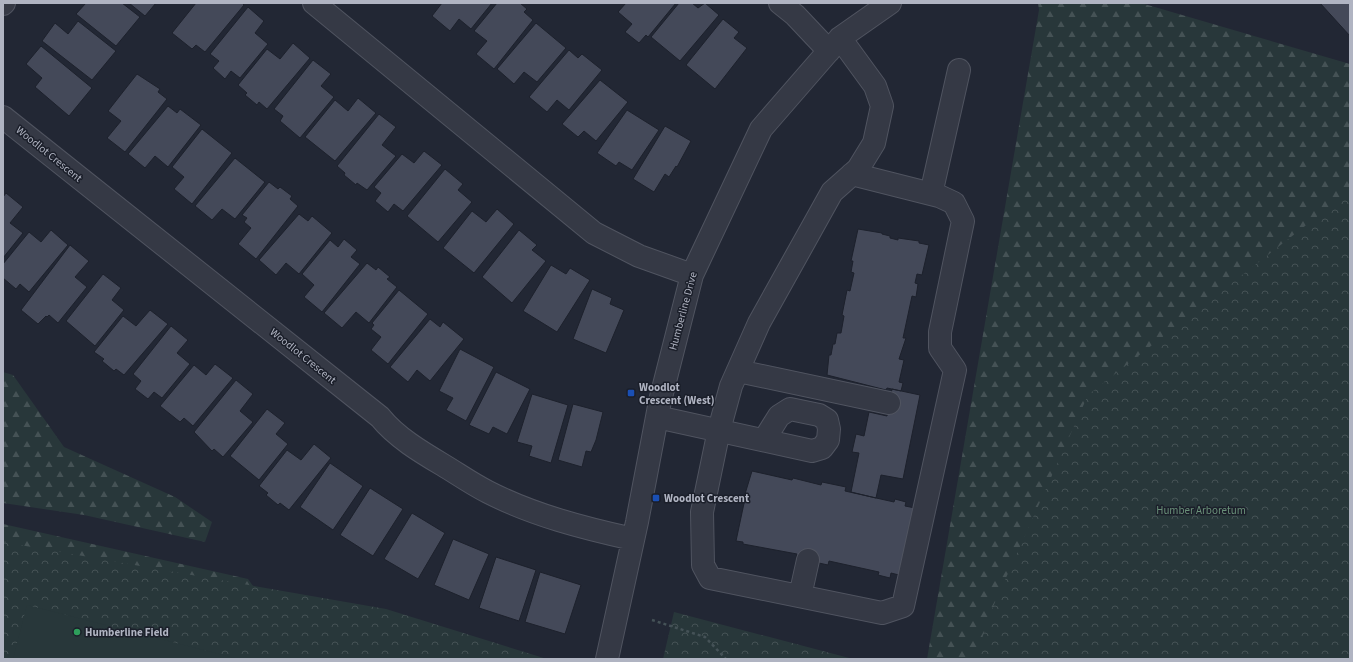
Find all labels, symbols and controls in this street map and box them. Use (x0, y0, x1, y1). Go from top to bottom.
street label: Woodlot Crescent (13, 123, 85, 186)
street label: Humberline Drive (665, 270, 701, 352)
street label: Woodlot Crescent (267, 325, 339, 388)
place label: Woodlot Crescent (West) (639, 380, 715, 408)
marker: Woodlot Crescent (West) (626, 388, 636, 398)
place label: Woodlot Crescent (664, 491, 750, 506)
marker: Woodlot Crescent (651, 493, 661, 503)
park label: Humber Arboretum (1156, 503, 1246, 518)
place label: Humberline Field (85, 625, 169, 640)
marker: Humberline Field (72, 627, 82, 637)

